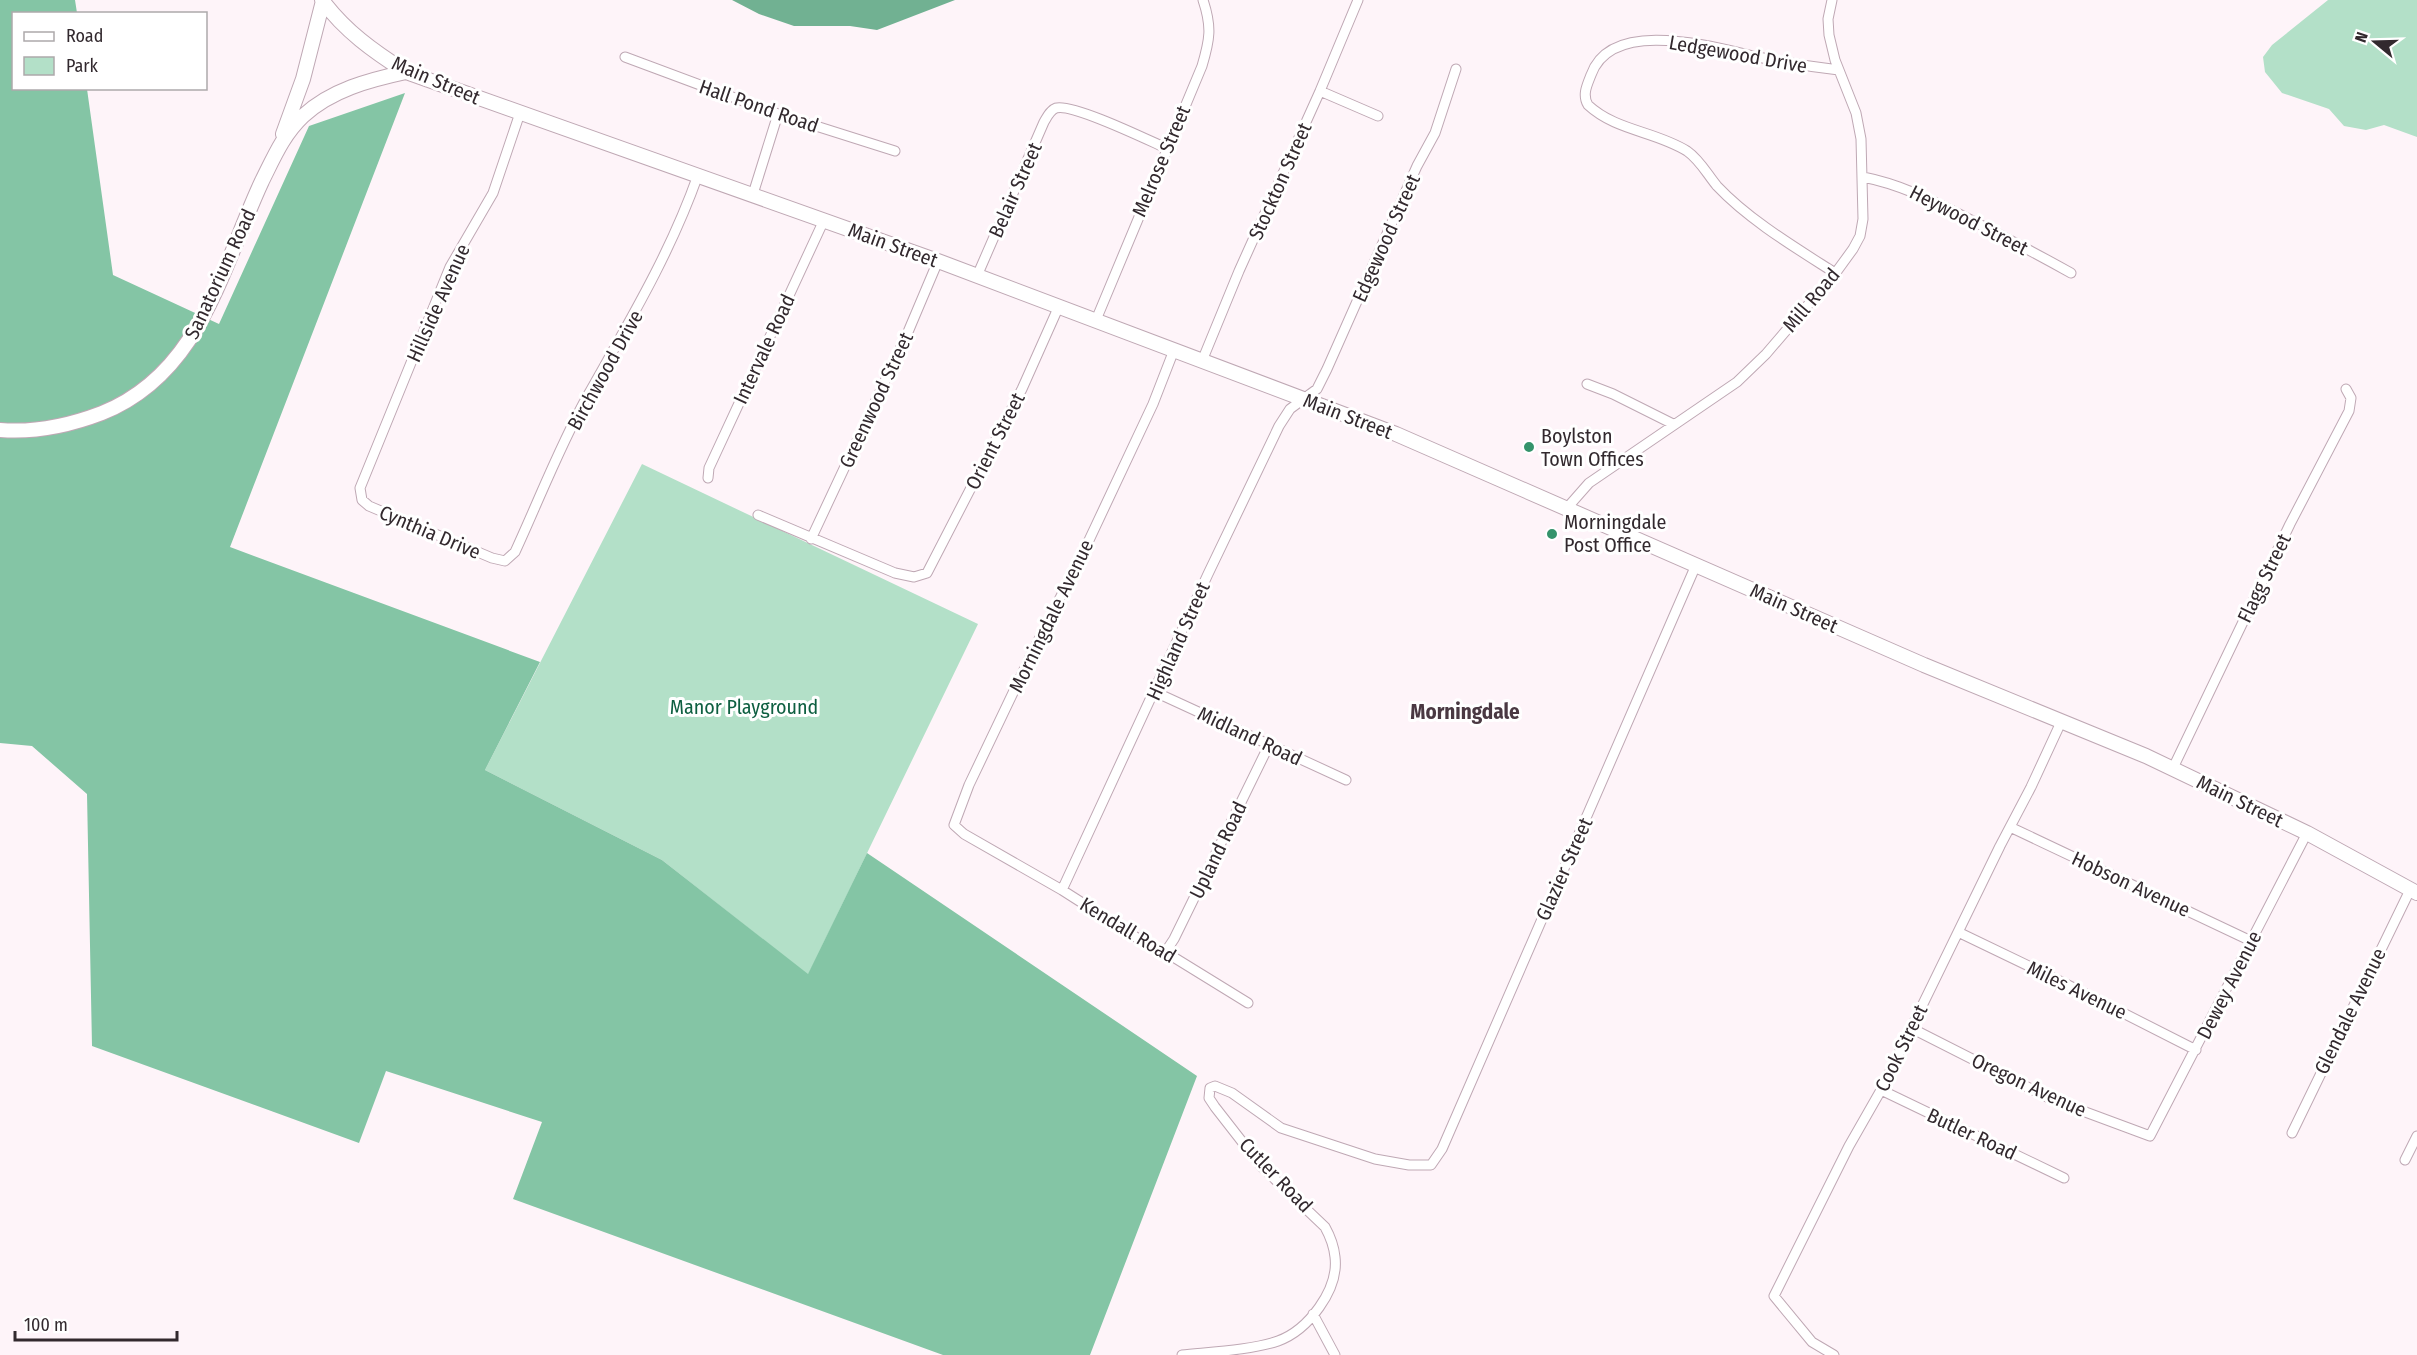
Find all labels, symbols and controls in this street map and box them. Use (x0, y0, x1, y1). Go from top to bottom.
legend (12, 12, 207, 90)
north arrow (2345, 12, 2405, 72)
text: Road (66, 25, 103, 47)
street label: Ledgewood Drive (1667, 30, 1809, 78)
text: N (2351, 30, 2372, 45)
street label: Main Street (388, 51, 484, 109)
text: Park (66, 55, 99, 77)
street label: Hall Pond Road (696, 74, 822, 138)
street label: Melrose Street (1127, 101, 1195, 220)
street label: Stockton Street (1243, 118, 1317, 243)
street label: Belair Street (983, 138, 1047, 241)
street label: Edgewood Street (1347, 170, 1425, 306)
street label: Heywood Street (1906, 180, 2033, 260)
street label: Sanatorium Road (179, 205, 261, 343)
street label: Main Street (845, 218, 941, 272)
street label: Hillside Avenue (401, 240, 475, 366)
street label: Mill Road (1777, 263, 1845, 337)
street label: Intervale Road (728, 290, 800, 408)
street label: Birchwood Drive (562, 306, 648, 434)
street label: Greenwood Street (834, 328, 918, 472)
street label: Orient Street (960, 388, 1030, 493)
street label: Main Street (1300, 388, 1396, 444)
place label: Boylston Town Offices (1541, 424, 1644, 471)
marker: Boylston Town Offices (1522, 440, 1536, 454)
street label: Cynthia Drive (376, 500, 484, 564)
place label: Morningdale Post Office (1564, 510, 1666, 557)
marker: Morningdale Post Office (1545, 527, 1559, 541)
street label: Flagg Street (2232, 529, 2296, 626)
street label: Morningdale Avenue (1004, 536, 1098, 696)
street label: Highland Street (1141, 578, 1215, 704)
street label: Main Street (1746, 578, 1842, 638)
park label: Manor Playground (670, 695, 818, 719)
district label: Morningdale (1410, 699, 1520, 725)
street label: Midland Road (1194, 701, 1306, 771)
street label: Main Street (2193, 770, 2288, 832)
street label: Upland Road (1184, 798, 1252, 902)
street label: Glazier Street (1531, 813, 1598, 924)
street label: Hobson Avenue (2068, 846, 2194, 922)
street label: Kendall Road (1076, 892, 1180, 968)
street label: Dewey Avenue (2191, 927, 2267, 1043)
street label: Glendale Avenue (2309, 944, 2391, 1078)
street label: Miles Avenue (2023, 956, 2131, 1024)
street label: Cook Street (1870, 1000, 1933, 1096)
street label: Oregon Avenue (1968, 1048, 2090, 1122)
street label: Butler Road (1923, 1103, 2021, 1165)
street label: Cutler Road (1234, 1133, 1318, 1217)
scale bar (15, 1304, 177, 1342)
text: 100 m (24, 1314, 68, 1336)

